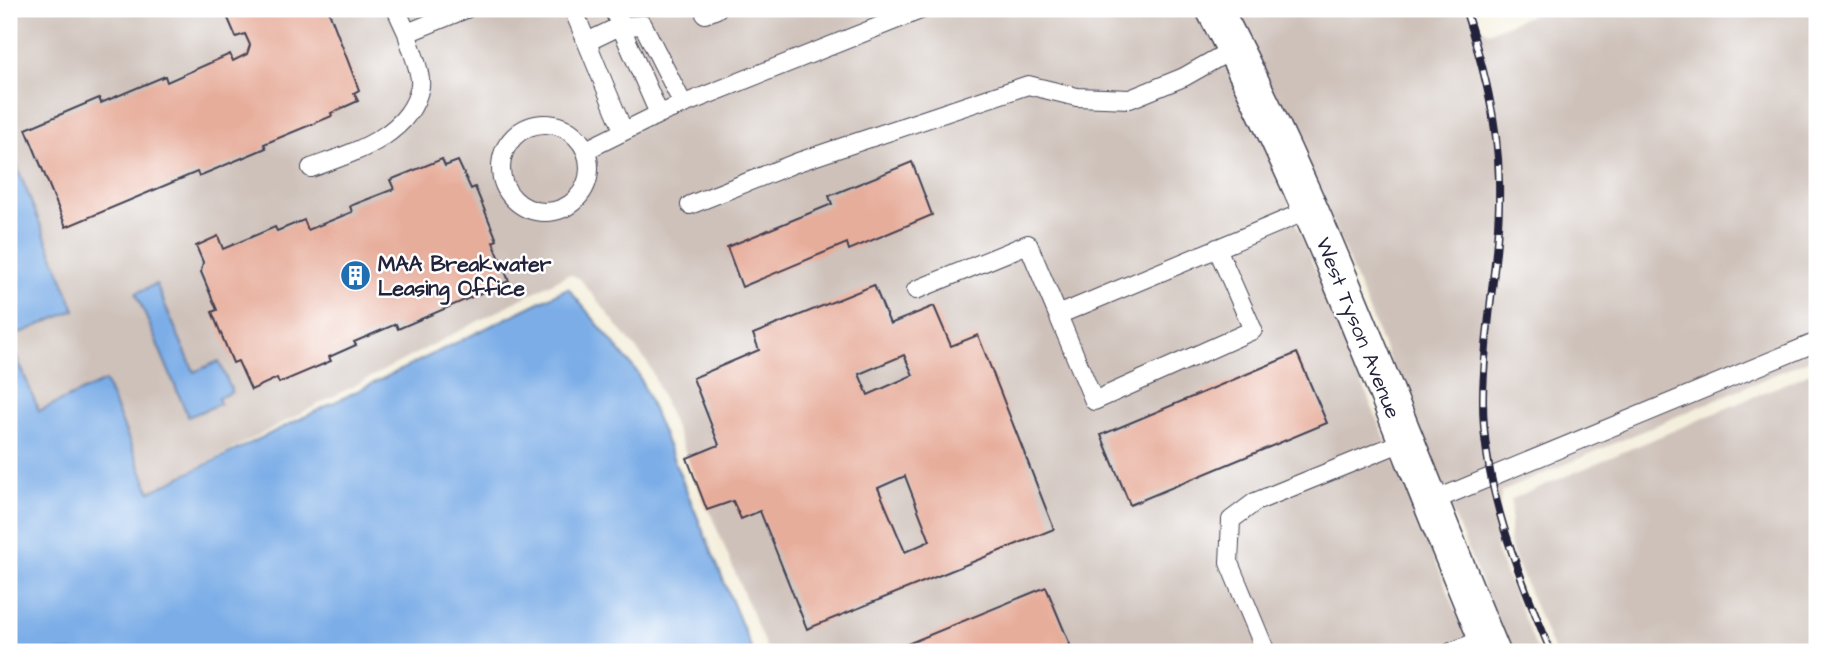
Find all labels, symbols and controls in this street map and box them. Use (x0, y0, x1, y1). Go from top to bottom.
street label: West Tyson Avenue (1307, 233, 1408, 423)
place label: MAA Breakwater Leasing Office (378, 250, 552, 305)
building icon: MAA Breakwater Leasing Office (338, 259, 372, 293)

